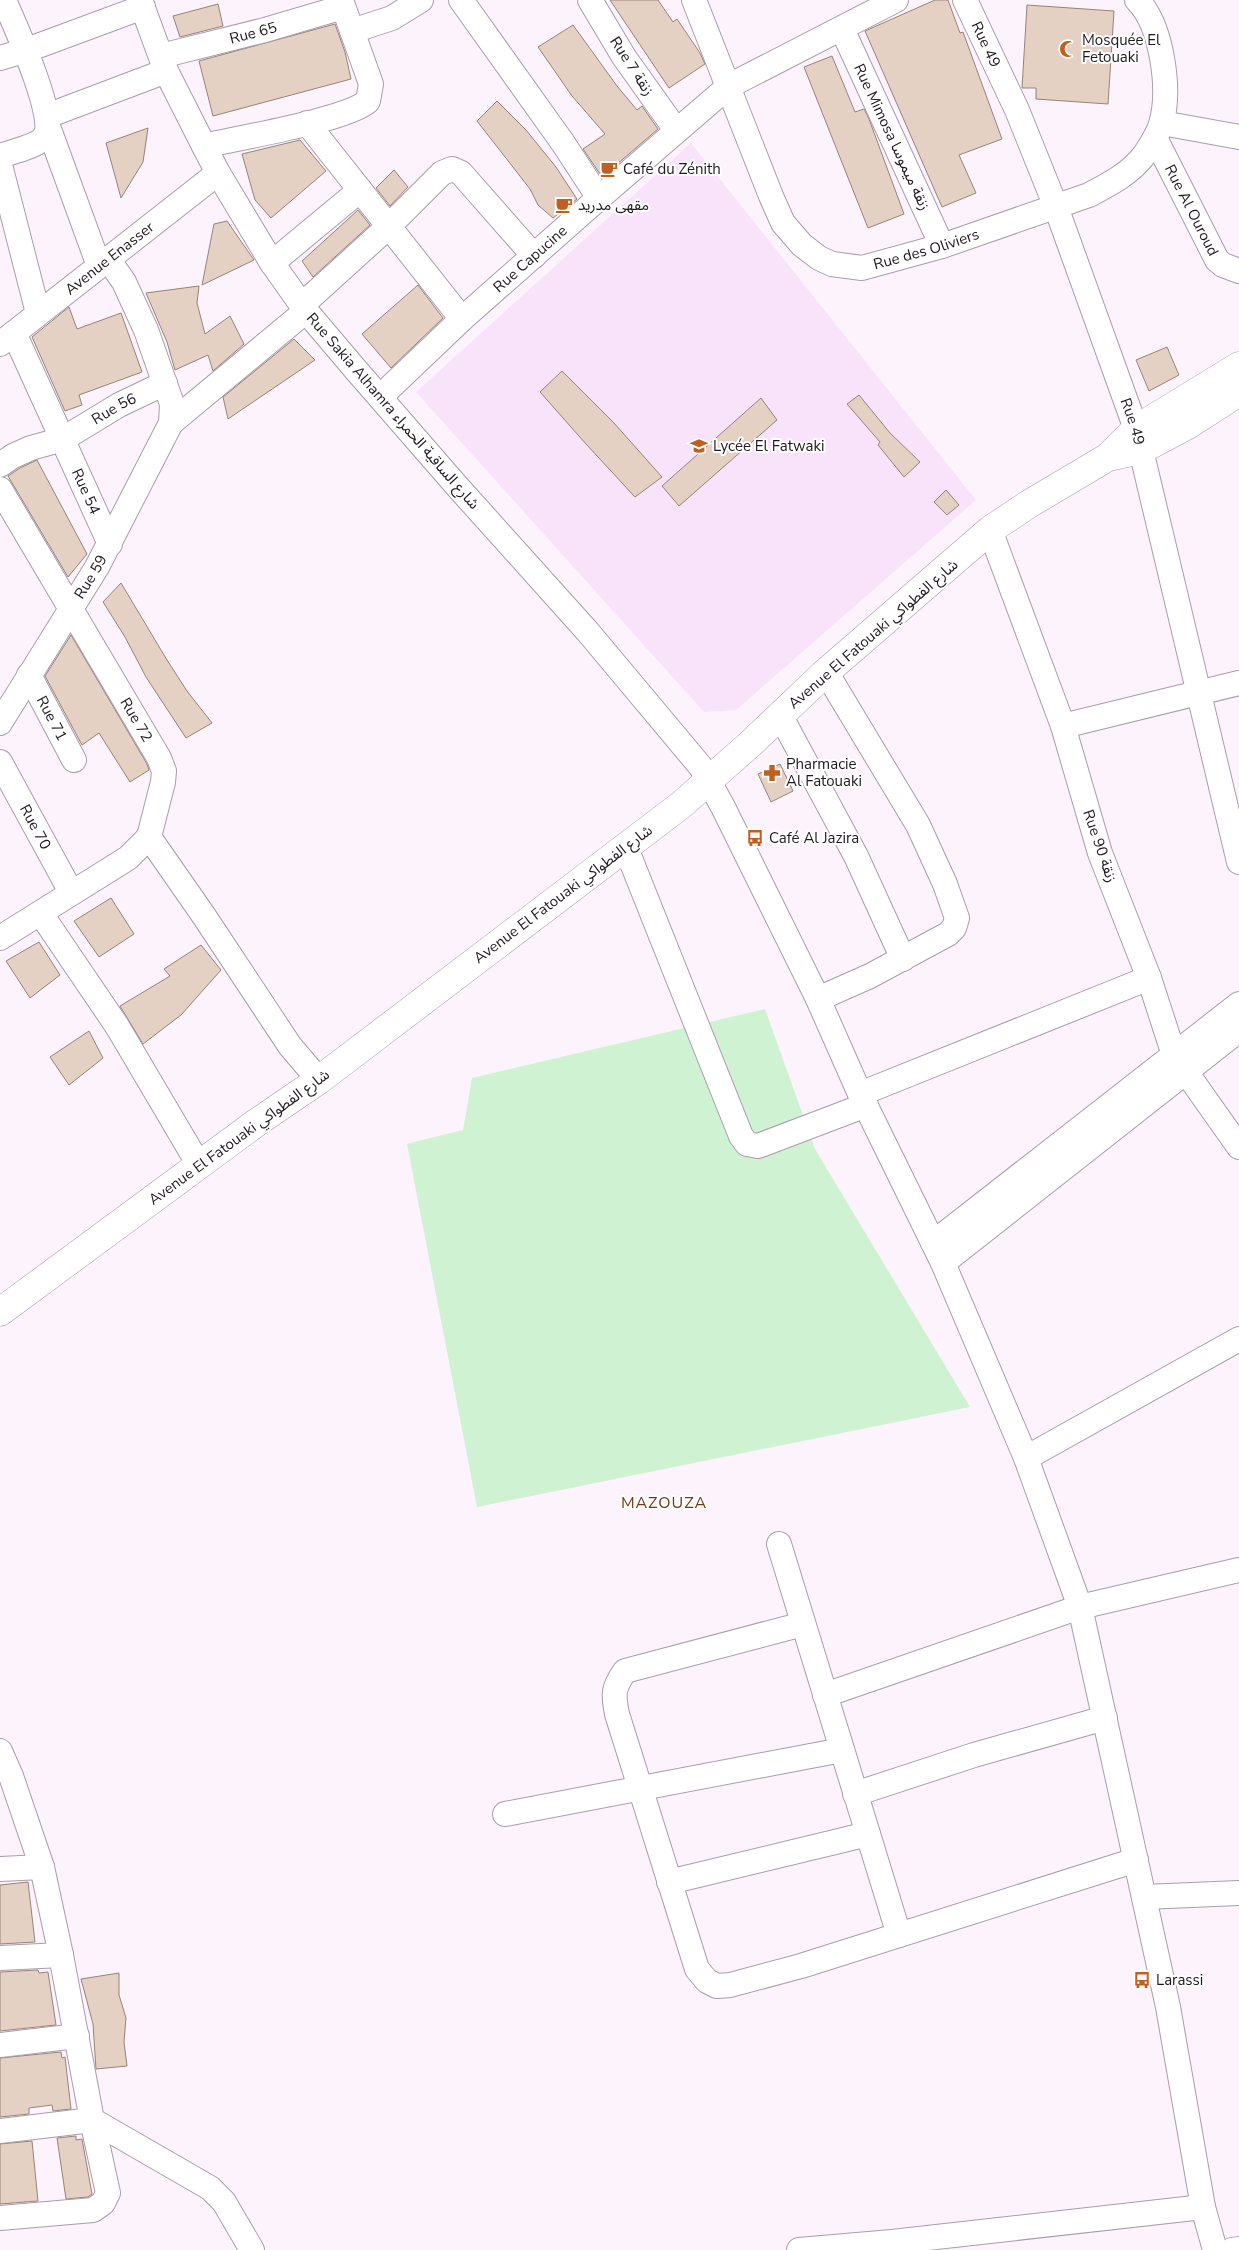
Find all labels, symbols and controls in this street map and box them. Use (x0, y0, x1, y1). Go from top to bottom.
street label: Rue 65 (227, 17, 279, 49)
street label: Rue 49 (967, 18, 1005, 70)
place label: Mosquée El Fetouaki (1082, 30, 1161, 67)
street label: Rue 7 زنقة (605, 32, 659, 100)
mosque icon: Mosquée El Fetouaki (1058, 39, 1078, 59)
street label: Rue Mimosa زنقة ميموسا (849, 60, 935, 214)
cafe icon: Café du Zénith (599, 159, 619, 179)
place label: Café du Zénith (623, 159, 721, 179)
street label: Rue Al Ouroud (1160, 161, 1223, 259)
cafe icon: مقهى مدريد (554, 195, 574, 215)
place label: مقهى مدريد (578, 195, 649, 215)
street label: Avenue Enasser (61, 217, 159, 299)
street label: Rue Capucine (489, 221, 571, 297)
street label: Rue des Oliviers (871, 224, 982, 274)
street label: Rue Sakia Alhamra شارع الساقية الحمراء (301, 309, 484, 515)
street label: Rue 56 (88, 388, 139, 429)
street label: Rue 49 (1116, 395, 1149, 447)
school or university icon: Lycée El Fatwaki (689, 436, 709, 456)
place label: Lycée El Fatwaki (713, 436, 824, 456)
street label: Rue 54 (67, 465, 105, 518)
street label: Rue 59 (70, 551, 112, 603)
street label: Avenue El Fatouaki شارع الفطواكي (784, 554, 964, 715)
street label: Rue 71 (32, 692, 72, 744)
street label: Rue 72 (115, 694, 157, 746)
place label: Pharmacie Al Fatouaki (786, 754, 862, 791)
pharmacy icon: Pharmacie Al Fatouaki (762, 763, 782, 783)
street label: Rue 70 (15, 801, 56, 853)
street label: Rue 90 زنقة (1078, 807, 1122, 885)
street label: Avenue El Fatouaki شارع الفطواكي (470, 820, 658, 969)
bus stop icon: Café Al Jazira (745, 828, 765, 848)
place label: Café Al Jazira (769, 828, 859, 848)
street label: Avenue El Fatouaki شارع الفطواكي (145, 1064, 335, 1211)
district label: MAZOUZA (621, 1492, 707, 1514)
bus stop icon: Larassi (1132, 1970, 1152, 1990)
place label: Larassi (1156, 1970, 1203, 1990)

